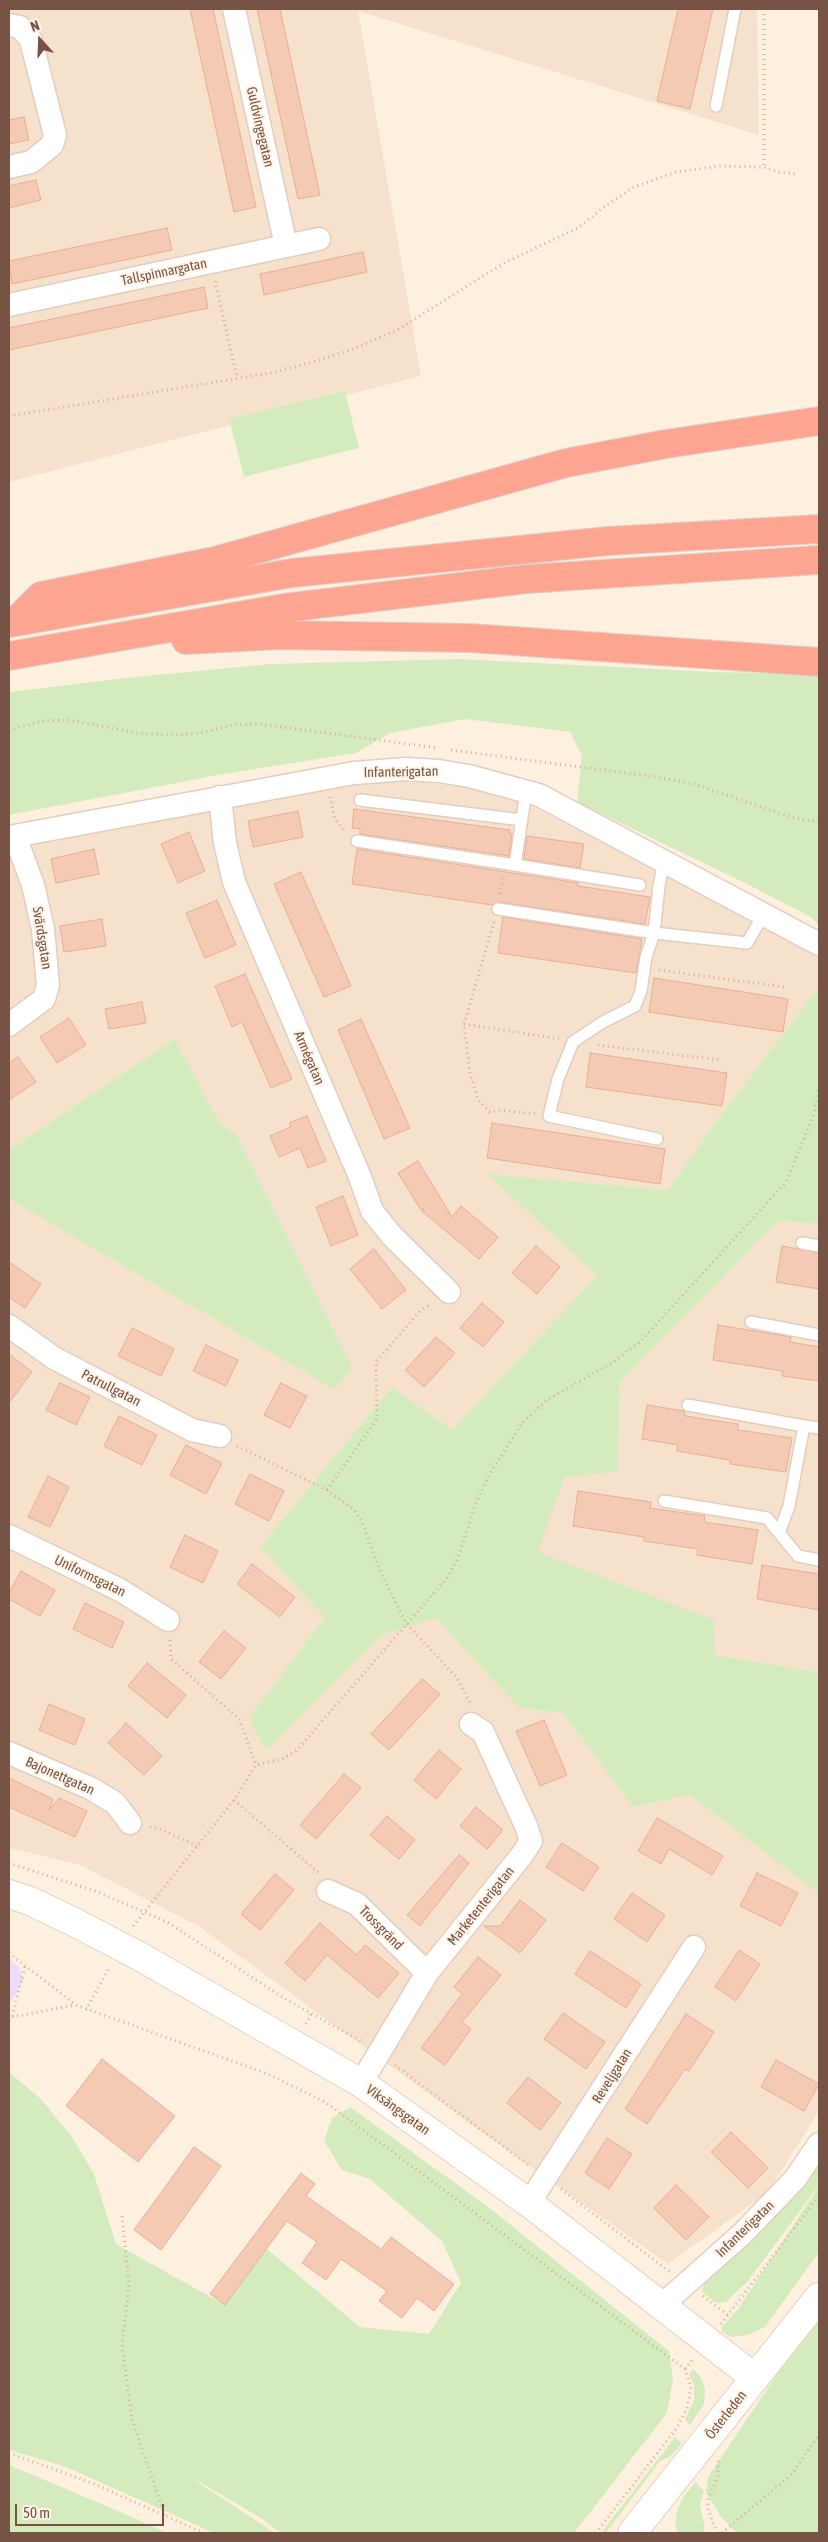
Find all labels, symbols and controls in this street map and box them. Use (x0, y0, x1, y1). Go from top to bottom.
north arrow (15, 15, 65, 65)
text: N (28, 17, 41, 35)
street label: Guldvingegatan (243, 85, 277, 169)
street label: Tallspinnargatan (120, 255, 208, 289)
street label: Infanterigatan (364, 763, 438, 781)
street label: Svärdsgatan (29, 905, 55, 971)
street label: Armégatan (290, 1028, 328, 1088)
street label: Patrullgatan (78, 1366, 144, 1410)
street label: Uniformsgatan (52, 1551, 128, 1601)
street label: Bajonettgatan (23, 1753, 97, 1799)
street label: Marketenterigatan (444, 1863, 518, 1949)
street label: Trossgränd (355, 1902, 407, 1954)
street label: Reveljgatan (589, 2045, 635, 2107)
street label: Viksängsgatan (363, 2081, 433, 2139)
street label: Infanterigatan (712, 2197, 778, 2261)
street label: Österleden (702, 2387, 750, 2443)
scale bar (18, 2494, 166, 2526)
text: 50 m (23, 2504, 50, 2521)

